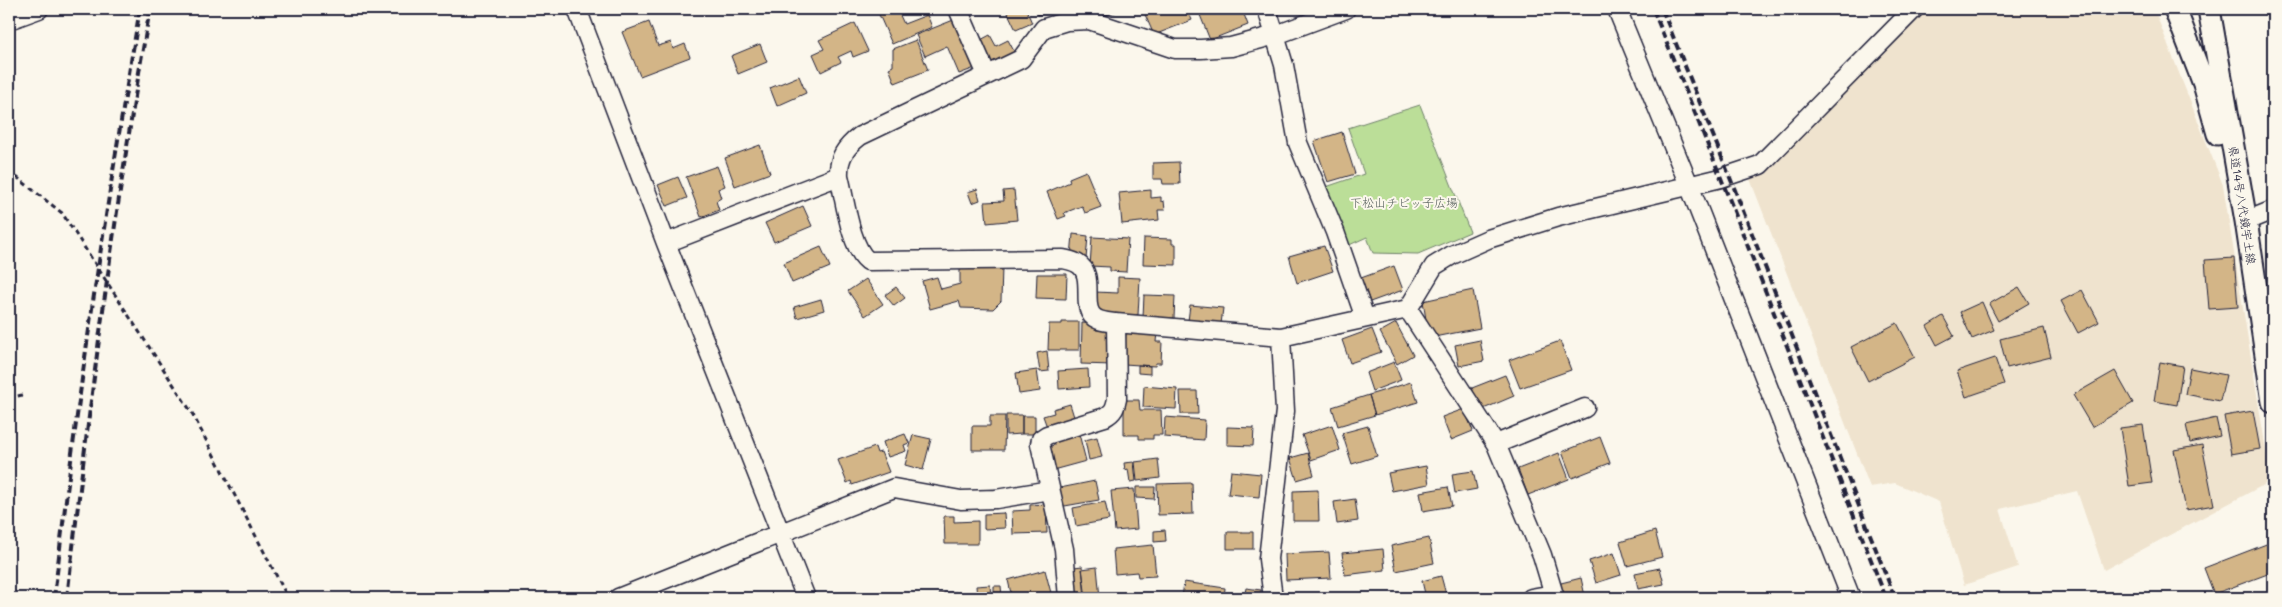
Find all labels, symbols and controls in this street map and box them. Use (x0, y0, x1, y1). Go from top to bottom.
street label: 県道14号八代鏡宇土線 (2226, 144, 2260, 266)
park label: 下松山チビッ子広場 (1350, 194, 1458, 210)

